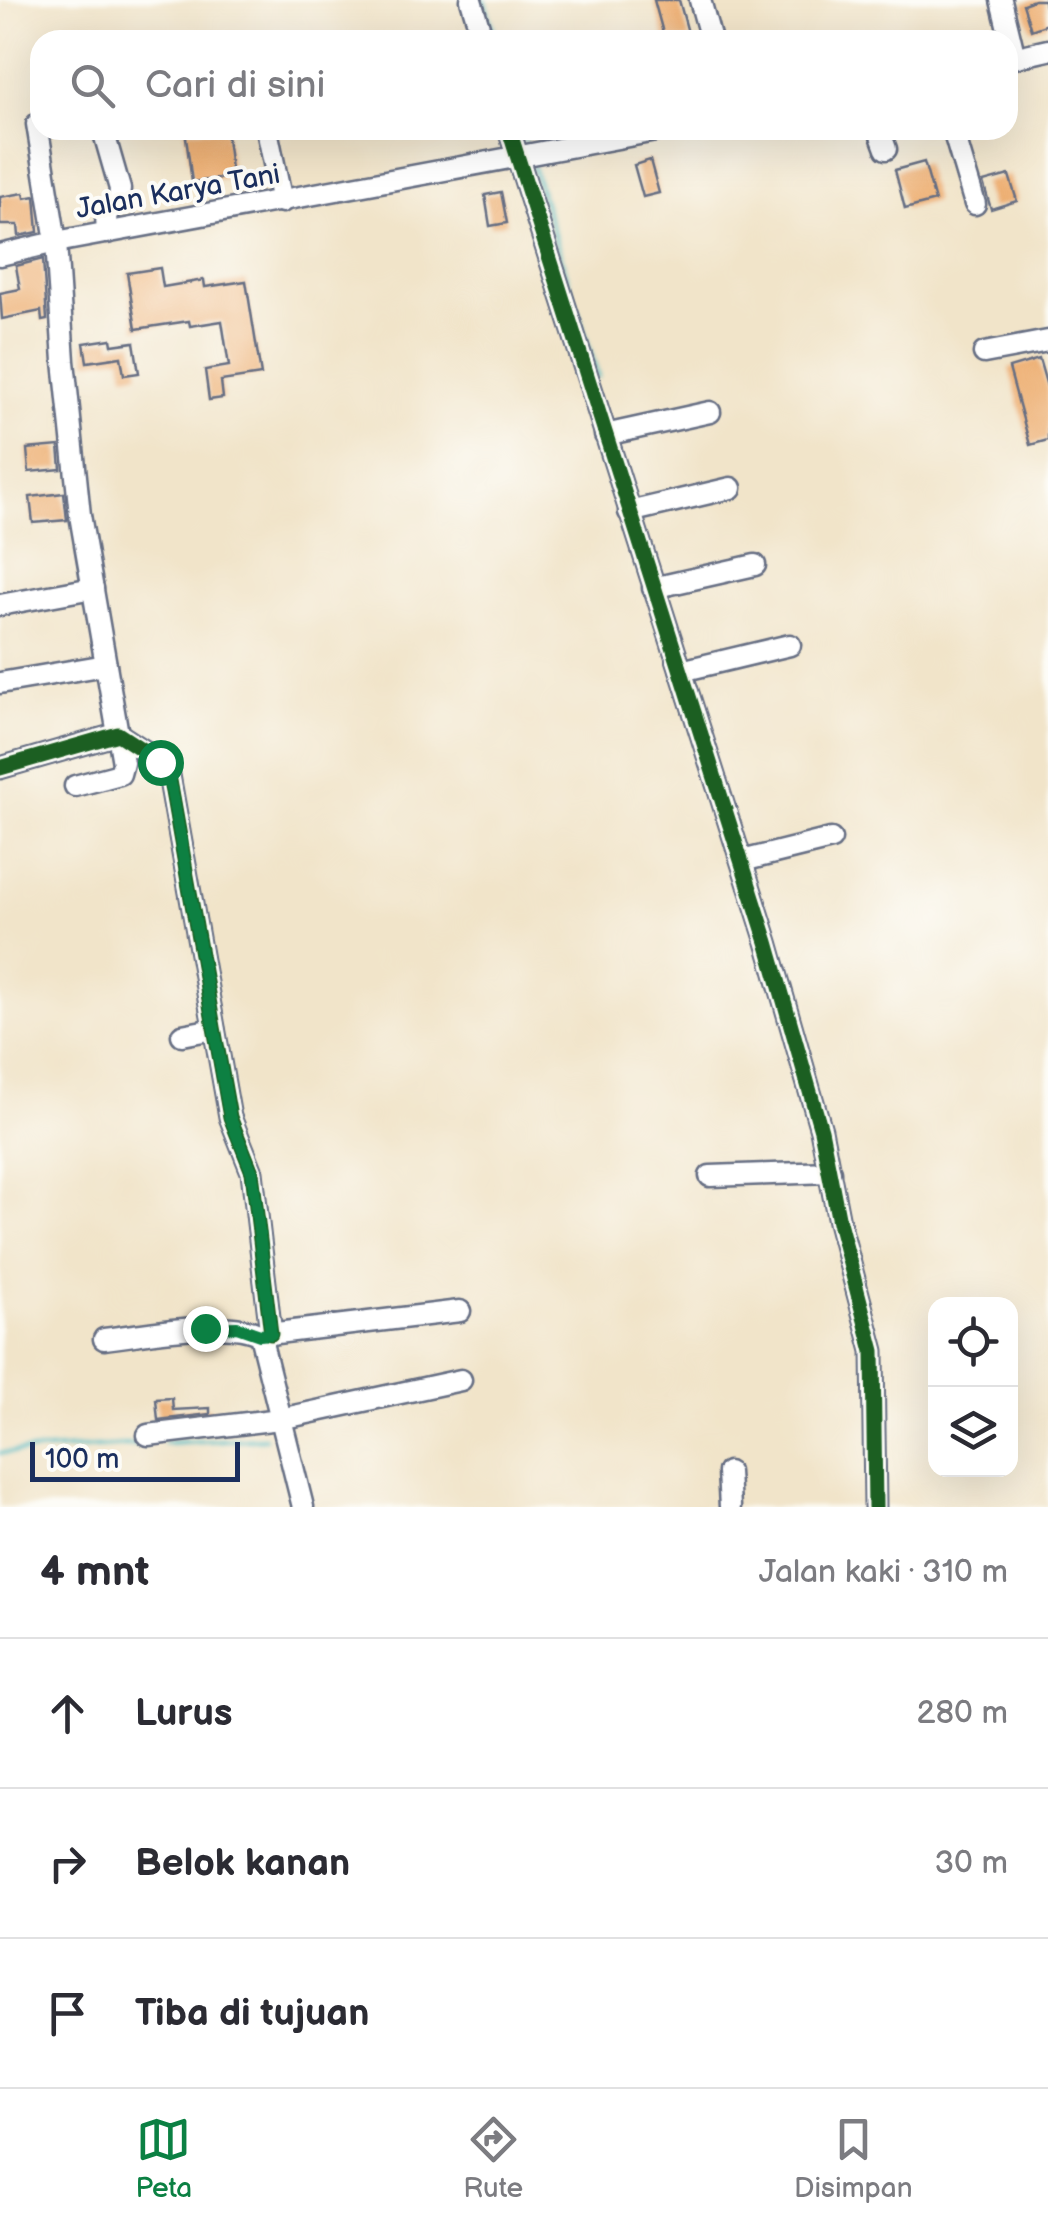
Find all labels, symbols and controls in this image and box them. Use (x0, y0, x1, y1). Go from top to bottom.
search box (30, 30, 1018, 140)
icon: search (65, 58, 120, 113)
text: Cari di sini (145, 63, 325, 108)
street label: Jalan Karya Tani (73, 158, 283, 226)
route start (138, 740, 184, 786)
map controls (928, 1297, 1018, 1477)
button: locate (928, 1297, 1018, 1387)
route end (183, 1306, 229, 1352)
button: layers (928, 1387, 1018, 1477)
scale bar (30, 1437, 240, 1482)
text: 100 m (45, 1443, 119, 1476)
text: 4 mnt (40, 1547, 149, 1598)
text: Jalan kaki · 310 m (759, 1553, 1008, 1592)
icon: ahead (40, 1686, 95, 1741)
text: Lurus (135, 1691, 233, 1736)
text: 280 m (917, 1694, 1008, 1733)
icon: right (40, 1836, 95, 1891)
text: Belok kanan (135, 1841, 350, 1886)
text: 30 m (934, 1844, 1008, 1883)
icon: arrive (40, 1986, 95, 2041)
text: Tiba di tujuan (135, 1991, 369, 2036)
tab: Peta (136, 2112, 192, 2205)
tab: Rute (463, 2112, 523, 2205)
tab: Disimpan (794, 2112, 913, 2205)

